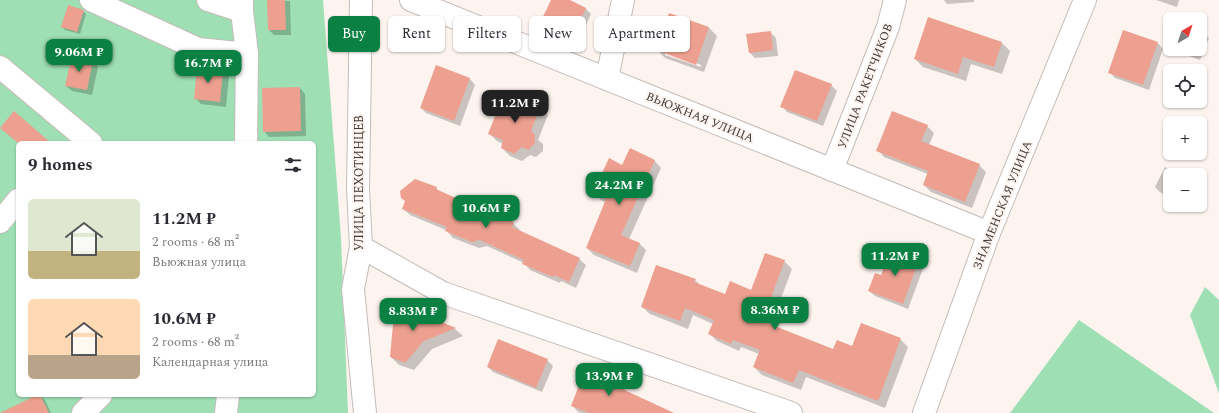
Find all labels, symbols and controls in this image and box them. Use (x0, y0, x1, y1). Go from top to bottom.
north arrow (1163, 12, 1207, 56)
map controls (1163, 12, 1207, 212)
chip: Buy (328, 16, 380, 52)
chip: Rent (388, 16, 445, 52)
chip: Filters (453, 16, 521, 52)
chip: New (529, 16, 586, 52)
chip: Apartment (594, 16, 690, 52)
street label: УЛИЦА РАКЕТЧИКОВ (833, 21, 898, 152)
pin: 9.06M ₽ (42, 39, 116, 73)
text: 9.06M ₽ (55, 42, 103, 62)
pin: 16.7M ₽ (171, 50, 245, 84)
text: 16.7M ₽ (184, 53, 232, 73)
button: locate (1163, 64, 1207, 108)
street label: ВЬЮЖНАЯ УЛИЦА (643, 87, 757, 148)
pin: 11.2M ₽ (478, 90, 552, 124)
text: 11.2M ₽ (491, 93, 539, 113)
street label: УЛИЦА ПЕХОТИНЦЕВ (350, 115, 369, 251)
button: + (1163, 116, 1207, 160)
street label: ЗНАМЕНСКАЯ УЛИЦА (968, 138, 1037, 273)
text: 9 homes (28, 152, 93, 178)
icon: filters (282, 154, 304, 176)
button: − (1163, 168, 1207, 212)
pin: 24.2M ₽ (582, 172, 656, 206)
text: 24.2M ₽ (595, 175, 643, 195)
pin: 10.6M ₽ (449, 195, 523, 229)
text: 10.6M ₽ (462, 198, 510, 218)
text: 11.2M ₽ (152, 206, 216, 232)
icon: home (60, 215, 108, 263)
text: 2 rooms · 68 m² (152, 232, 239, 252)
pin: 11.2M ₽ (858, 243, 932, 277)
text: 11.2M ₽ (871, 246, 919, 266)
text: Вьюжная улица (152, 252, 246, 272)
pin: 8.36M ₽ (738, 297, 812, 331)
pin: 8.83M ₽ (376, 298, 450, 332)
text: 8.36M ₽ (751, 300, 799, 320)
text: 8.83M ₽ (389, 301, 437, 321)
text: 10.6M ₽ (152, 306, 216, 332)
icon: home (60, 315, 108, 363)
text: 2 rooms · 68 m² (152, 332, 239, 352)
text: Календарная улица (152, 352, 268, 372)
pin: 13.9M ₽ (572, 363, 646, 397)
text: 13.9M ₽ (585, 366, 633, 386)

